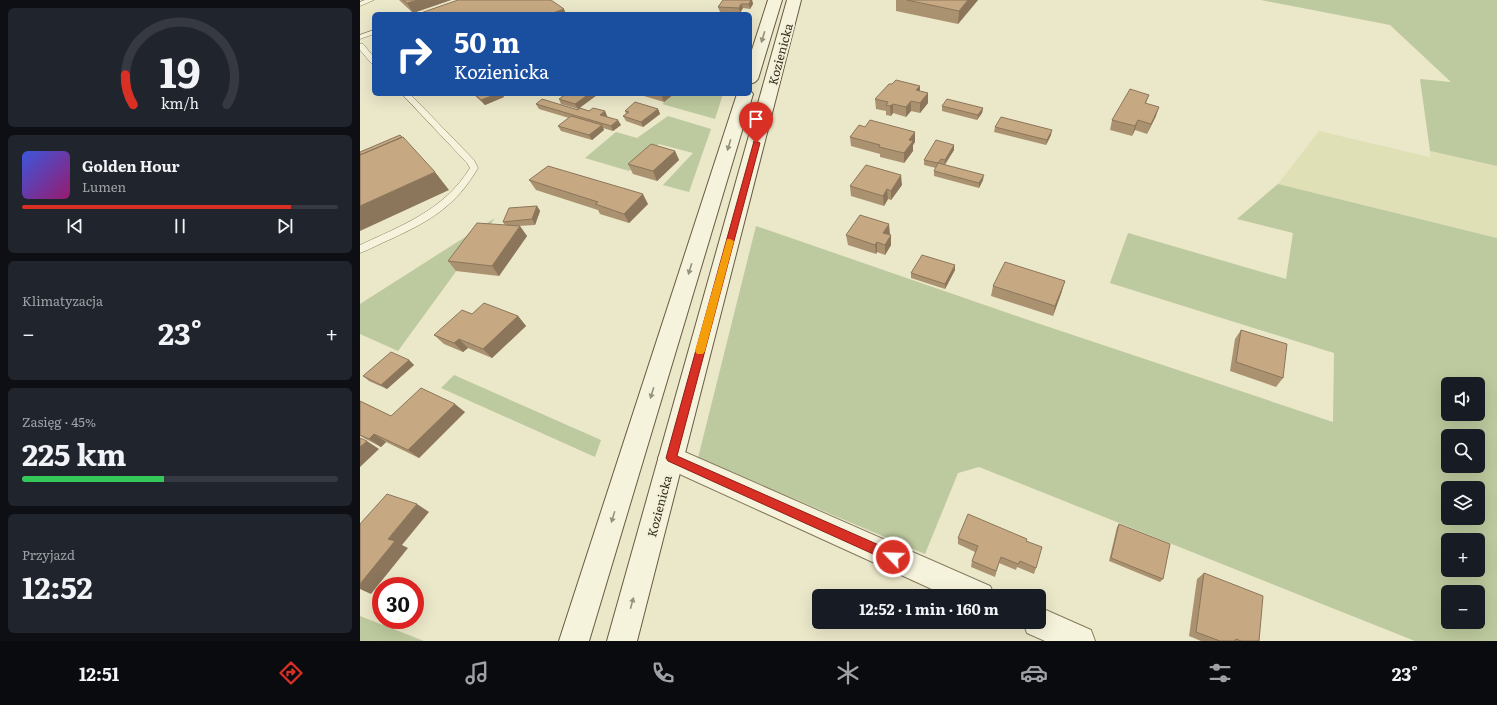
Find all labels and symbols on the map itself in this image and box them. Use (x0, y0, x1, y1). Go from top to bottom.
street label: Kozienicka (763, 21, 797, 87)
one-way arrow (760, 32, 766, 44)
pin (739, 102, 773, 143)
one-way arrow (726, 139, 732, 151)
one-way arrow (687, 263, 693, 275)
one-way arrow (649, 387, 655, 399)
street label: Kozienicka (642, 473, 676, 539)
one-way arrow (610, 511, 616, 523)
position arrow (872, 536, 914, 578)
speed limit sign: 30 (372, 577, 424, 629)
one-way arrow (630, 597, 636, 610)

